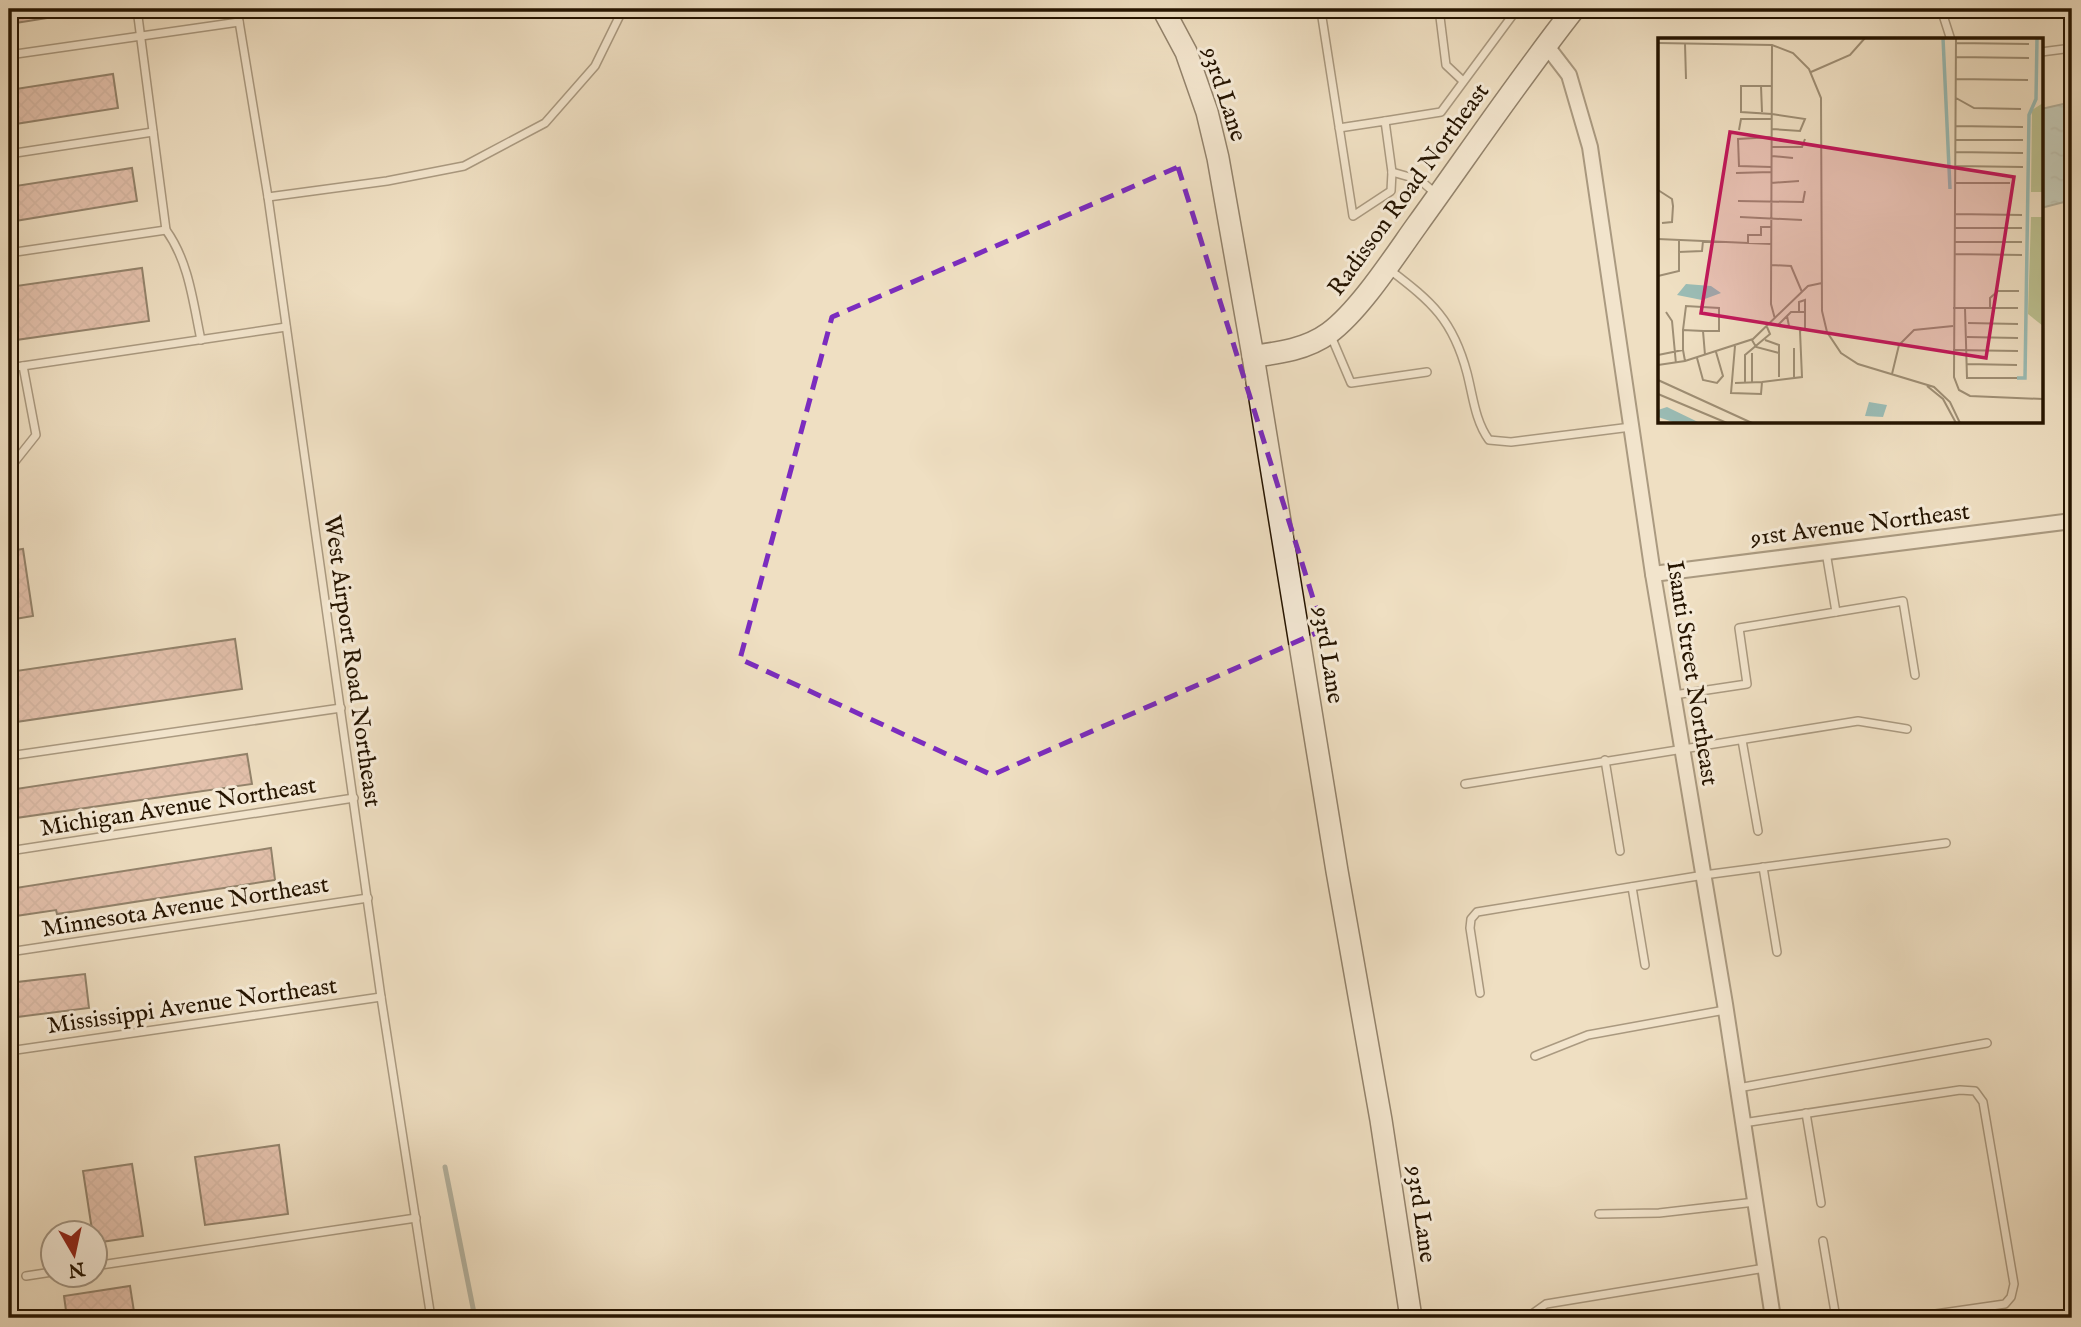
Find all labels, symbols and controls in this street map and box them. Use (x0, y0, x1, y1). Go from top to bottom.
inset map (1658, 38, 2042, 424)
street label: 93rd Lane (1193, 42, 1253, 146)
street label: Radisson Road Northeast (1322, 77, 1497, 302)
street label: 91st Avenue Northeast (1748, 497, 1972, 554)
street label: West Airport Road Northeast (316, 513, 387, 809)
street label: Isanti Street Northeast (1658, 559, 1725, 788)
street label: 93rd Lane (1304, 604, 1350, 706)
street label: Michigan Avenue Northeast (38, 770, 319, 845)
street label: Minnesota Avenue Northeast (40, 869, 331, 945)
street label: Mississippi Avenue Northeast (45, 971, 339, 1042)
street label: 93rd Lane (1398, 1163, 1443, 1265)
north arrow (38, 1218, 108, 1288)
text: N (66, 1256, 87, 1282)

